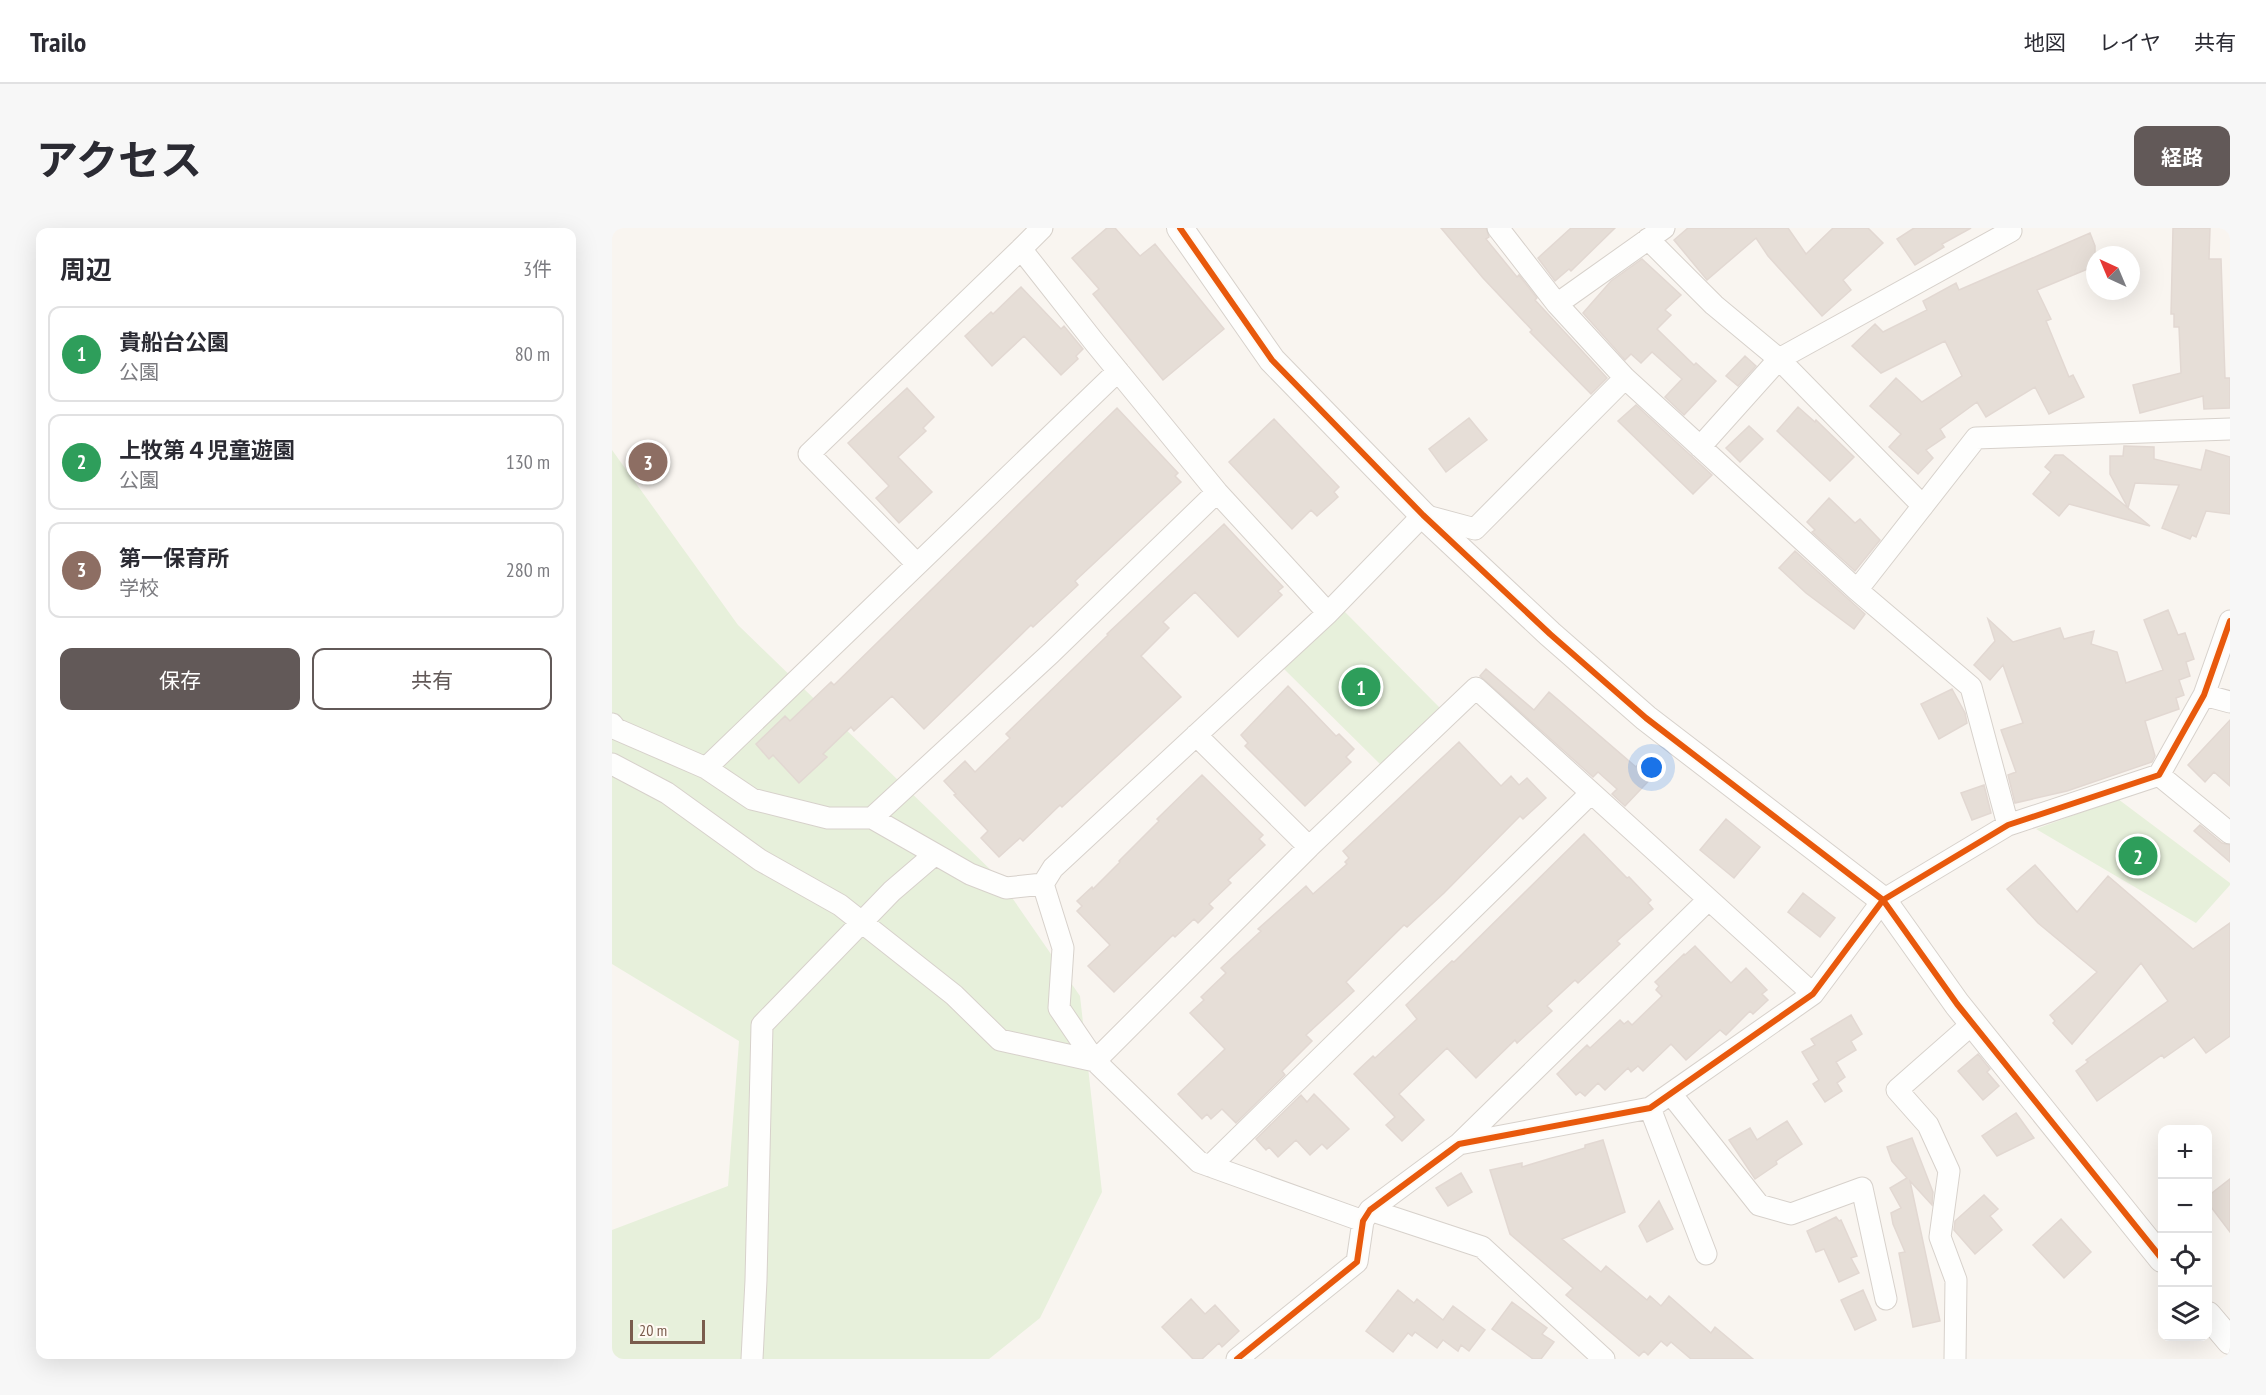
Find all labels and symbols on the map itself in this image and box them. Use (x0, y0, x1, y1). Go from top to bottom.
north arrow (2086, 246, 2140, 300)
pin: 3 (628, 440, 668, 484)
pin: 1 (1342, 664, 1380, 710)
your location (1637, 753, 1666, 782)
pin: 2 (2118, 834, 2158, 878)
scale bar (630, 1317, 705, 1344)

